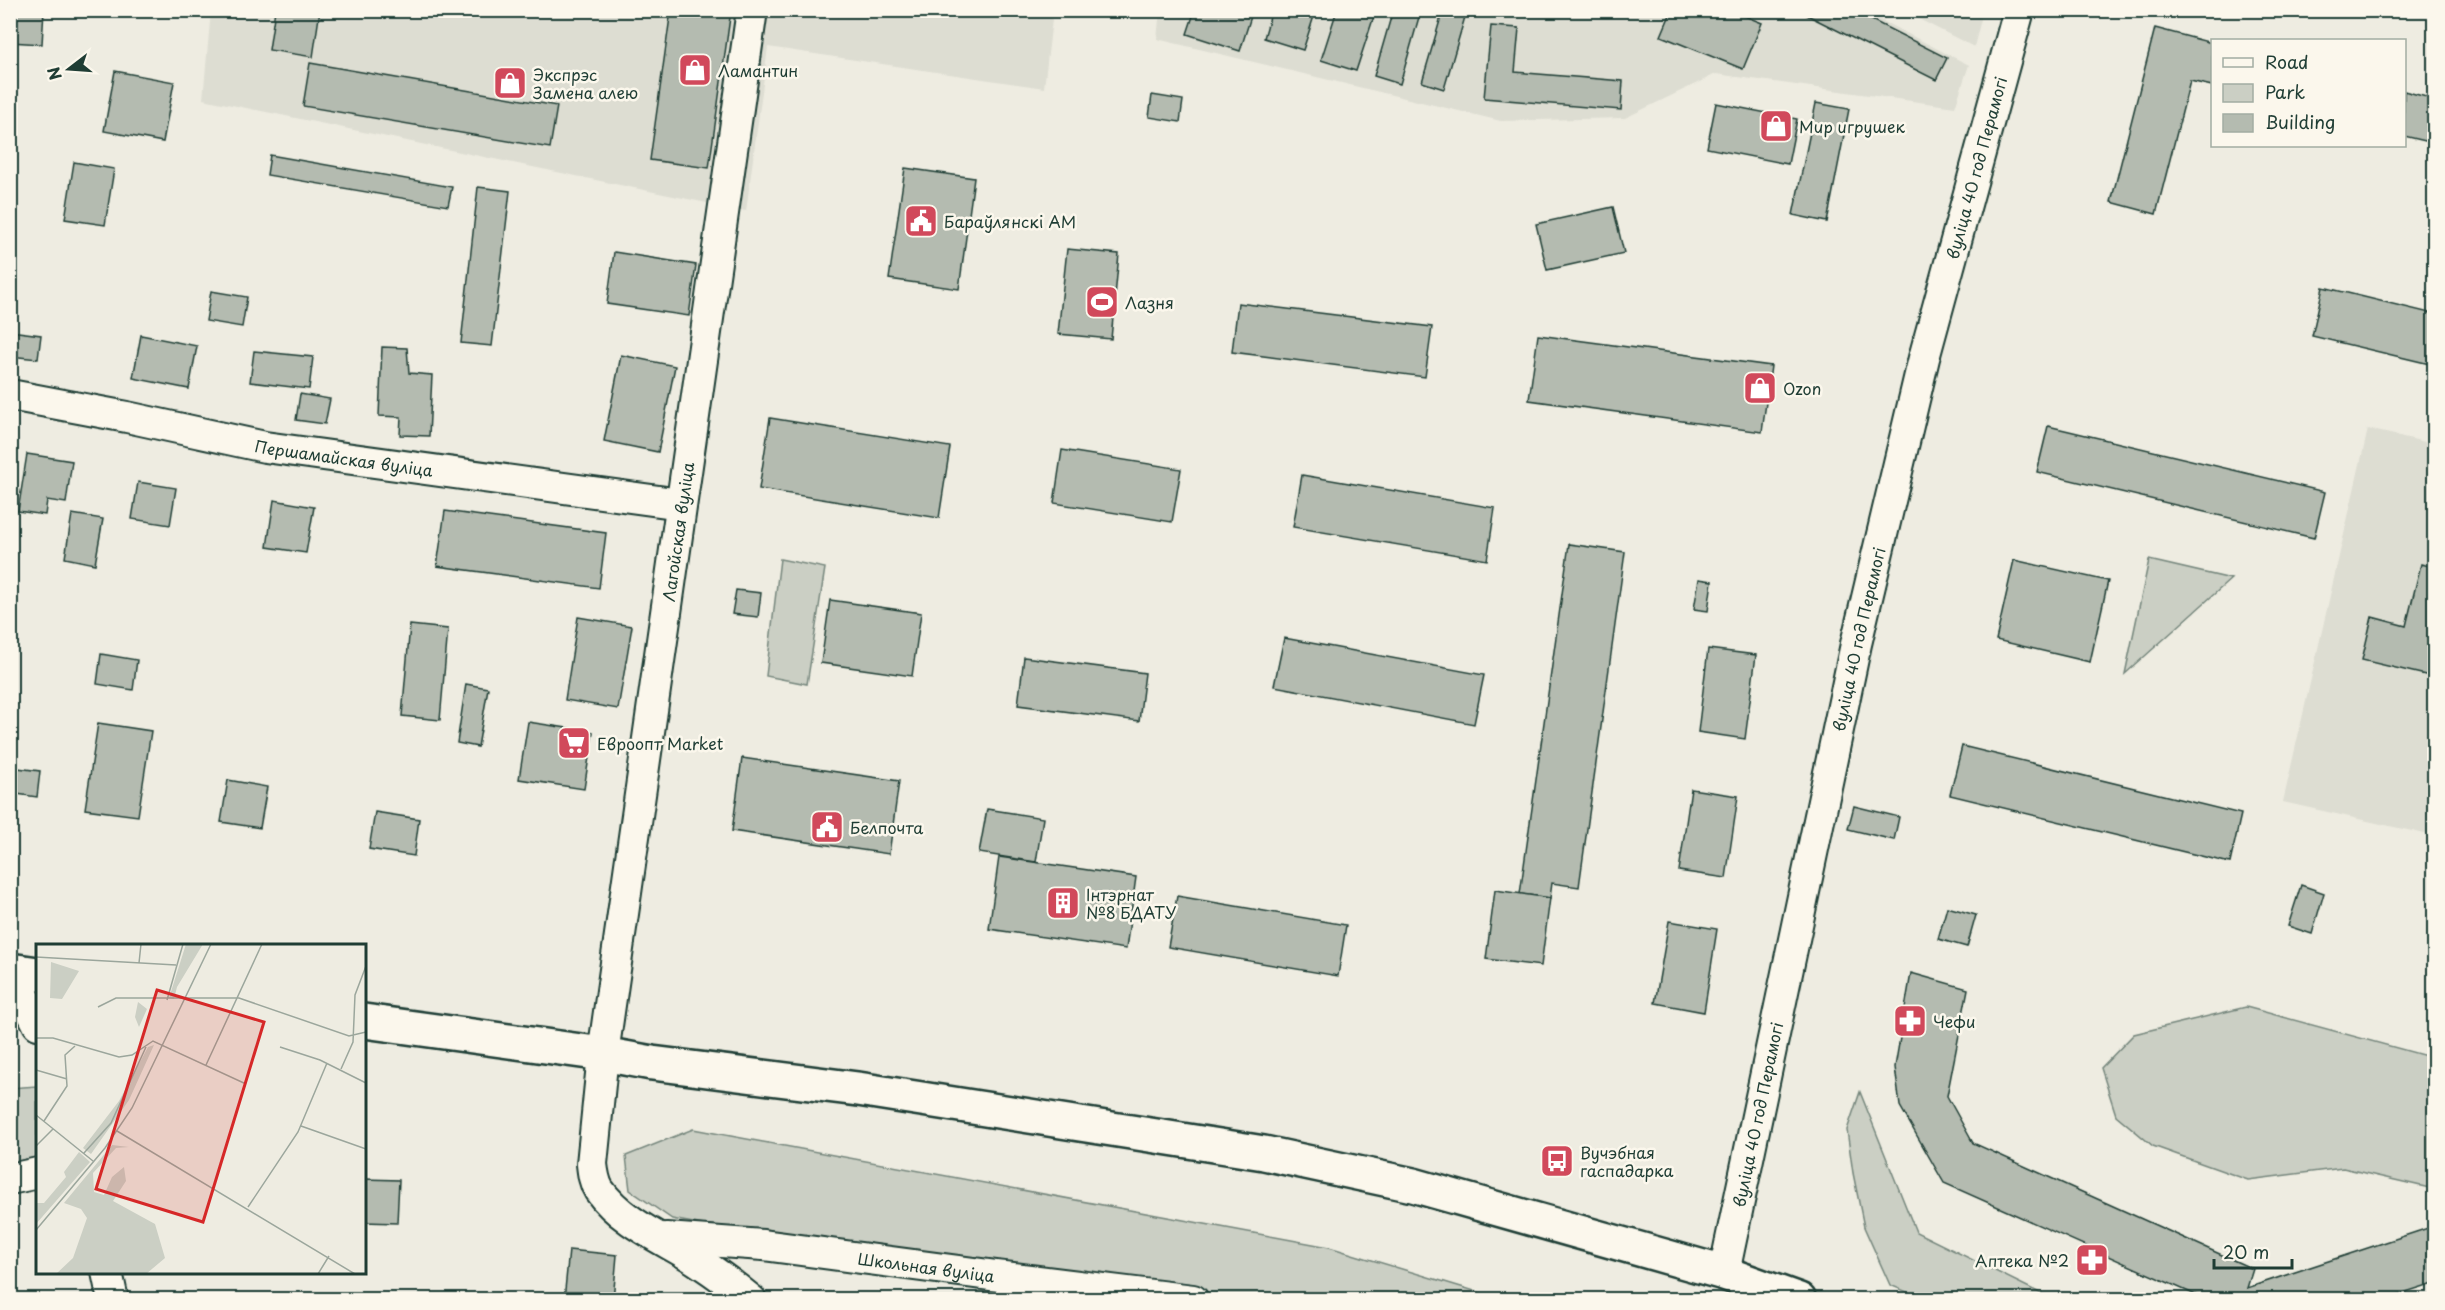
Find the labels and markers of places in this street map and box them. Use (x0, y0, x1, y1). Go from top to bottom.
shop icon: Ламантин (677, 52, 713, 88)
place label: Ламантин (718, 58, 798, 82)
place label: Экспрэс Замена алею (533, 62, 638, 104)
shop icon: Экспрэс Замена алею (492, 65, 528, 101)
shop icon: Мир игрушек (1758, 108, 1794, 144)
place label: Мир игрушек (1799, 114, 1905, 138)
public building icon: Бараўлянскі АМ (903, 203, 939, 239)
place label: Бараўлянскі АМ (944, 209, 1076, 233)
sports icon: Лазня (1084, 284, 1120, 320)
place label: Лазня (1125, 290, 1174, 314)
shop icon: Ozon (1742, 370, 1778, 406)
place label: Ozon (1783, 376, 1821, 400)
supermarket icon: Евроопт Market (556, 725, 592, 761)
place label: Евроопт Market (597, 731, 724, 755)
public building icon: Белпочта (809, 809, 845, 845)
place label: Белпочта (850, 815, 923, 839)
place label: Інтэрнат №8 БДАТУ (1086, 882, 1177, 924)
building icon: Інтэрнат №8 БДАТУ (1045, 885, 1081, 921)
pharmacy icon: Чефи (1892, 1003, 1928, 1039)
place label: Чефи (1933, 1009, 1975, 1033)
place label: Вучэбная гаспадарка (1580, 1140, 1673, 1182)
bus stop icon: Вучэбная гаспадарка (1539, 1143, 1575, 1179)
pharmacy icon: Аптека №2 (2074, 1242, 2110, 1278)
place label: Аптека №2 (1975, 1248, 2069, 1272)

